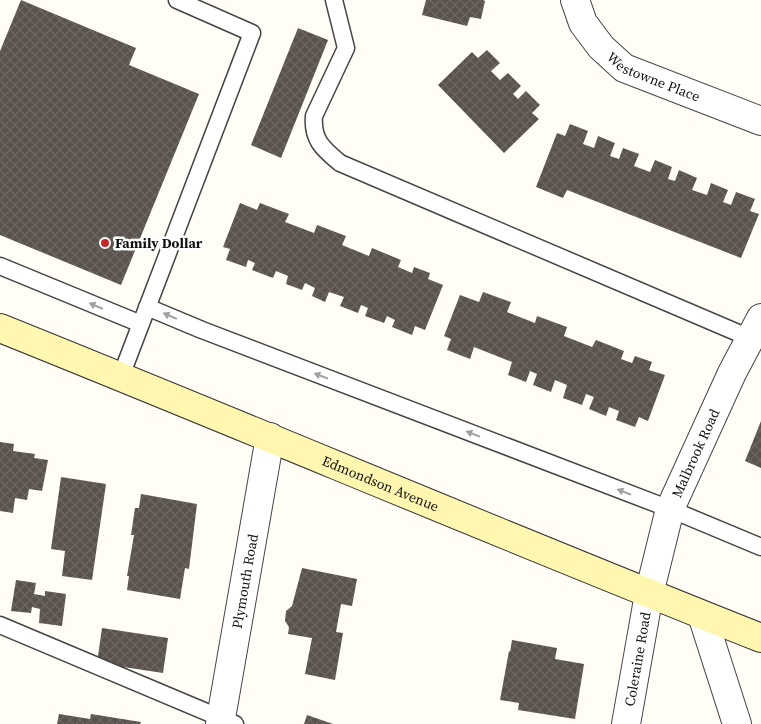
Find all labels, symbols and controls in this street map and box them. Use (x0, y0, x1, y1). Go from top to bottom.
street label: Westowne Place (603, 47, 703, 107)
place label: Family Dollar (115, 233, 203, 253)
marker: Family Dollar (99, 237, 111, 249)
one-way arrow (89, 301, 103, 309)
one-way arrow (163, 312, 177, 320)
one-way arrow (314, 371, 328, 379)
street label: Malbrook Road (667, 405, 724, 501)
one-way arrow (465, 430, 480, 438)
street label: Edmondson Avenue (319, 451, 442, 516)
one-way arrow (617, 488, 632, 495)
street label: Plymouth Road (227, 532, 263, 630)
street label: Coleraine Road (619, 610, 656, 708)

